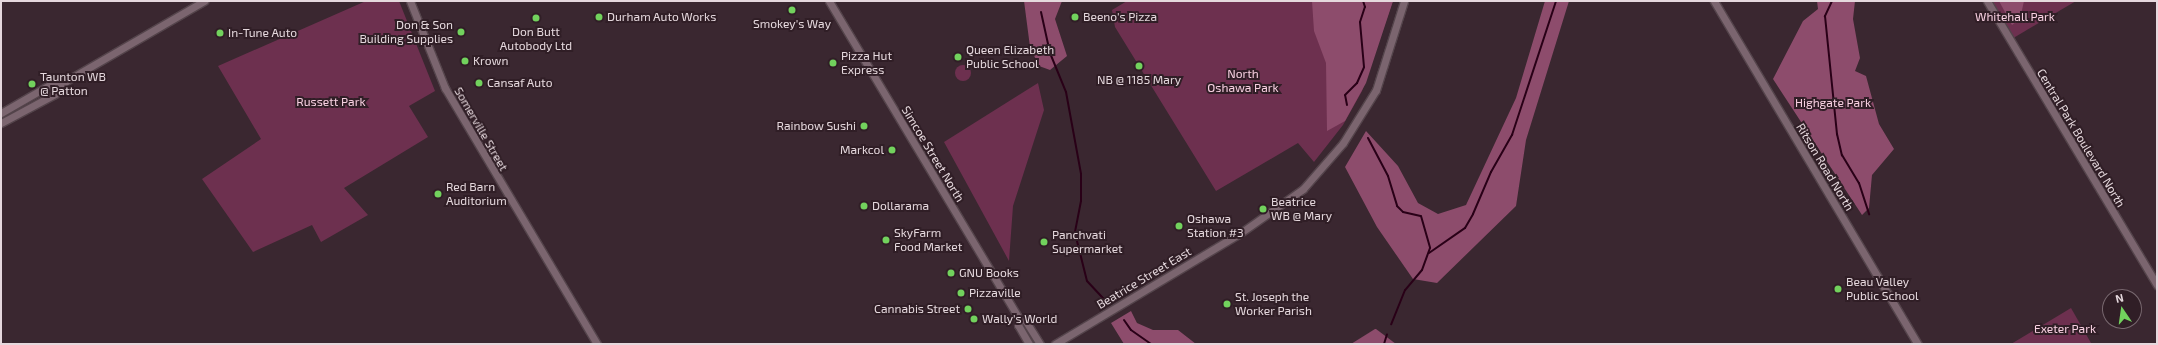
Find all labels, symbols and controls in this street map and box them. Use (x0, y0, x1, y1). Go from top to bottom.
marker: Smokey's Way (787, 5, 797, 15)
place label: Durham Auto Works (607, 10, 717, 24)
place label: Beeno's Pizza (1083, 10, 1157, 24)
park label: Whitehall Park (1975, 10, 2055, 24)
marker: Durham Auto Works (594, 12, 604, 22)
marker: Beeno's Pizza (1070, 12, 1080, 22)
marker: Don Butt Autobody Ltd (531, 13, 541, 23)
place label: Smokey's Way (753, 17, 831, 31)
place label: Don & Son Building Supplies (359, 18, 453, 46)
place label: Don Butt Autobody Ltd (500, 25, 572, 53)
place label: In-Tune Auto (228, 26, 297, 40)
marker: Don & Son Building Supplies (456, 27, 466, 37)
marker: In-Tune Auto (215, 28, 225, 38)
place label: Queen Elizabeth Public School (966, 43, 1054, 71)
place label: Pizza Hut Express (841, 49, 892, 77)
marker: Queen Elizabeth Public School (953, 52, 963, 62)
place label: Krown (473, 54, 508, 68)
marker: Krown (460, 56, 470, 66)
marker: Pizza Hut Express (828, 58, 838, 68)
marker: NB @ 1185 Mary (1134, 61, 1144, 71)
street label: Central Park Boulevard North (2034, 66, 2128, 210)
park label: North Oshawa Park (1207, 67, 1279, 95)
place label: Taunton WB @ Patton (40, 70, 106, 98)
place label: NB @ 1185 Mary (1097, 73, 1181, 87)
place label: Cansaf Auto (487, 76, 553, 90)
marker: Cansaf Auto (474, 78, 484, 88)
marker: Taunton WB @ Patton (27, 79, 37, 89)
street label: Somerville Street (451, 85, 511, 173)
park label: Russett Park (296, 95, 366, 109)
park label: Highgate Park (1795, 96, 1871, 110)
street label: Simcoe Street North (899, 103, 967, 205)
place label: Rainbow Sushi (776, 119, 856, 133)
marker: Rainbow Sushi (859, 121, 869, 131)
street label: Ritson Road North (1793, 121, 1857, 213)
place label: Markcol (840, 143, 884, 157)
marker: Markcol (887, 145, 897, 155)
place label: Red Barn Auditorium (446, 180, 507, 208)
marker: Red Barn Auditorium (433, 189, 443, 199)
place label: Beatrice WB @ Mary (1271, 195, 1332, 223)
place label: Dollarama (872, 199, 929, 213)
marker: Dollarama (859, 201, 869, 211)
marker: Beatrice WB @ Mary (1258, 204, 1268, 214)
place label: Oshawa Station #3 (1187, 212, 1244, 240)
marker: Oshawa Station #3 (1174, 221, 1184, 231)
place label: SkyFarm Food Market (894, 226, 962, 254)
place label: Panchvati Supermarket (1052, 228, 1123, 256)
marker: SkyFarm Food Market (881, 235, 891, 245)
marker: Panchvati Supermarket (1039, 237, 1049, 247)
street label: Beatrice Street East (1094, 244, 1194, 312)
place label: GNU Books (959, 266, 1019, 280)
marker: GNU Books (946, 268, 956, 278)
place label: Beau Valley Public School (1846, 275, 1919, 303)
marker: Beau Valley Public School (1833, 284, 1843, 294)
place label: Pizzaville (969, 286, 1021, 300)
marker: Pizzaville (956, 288, 966, 298)
north arrow (2102, 289, 2142, 329)
place label: St. Joseph the Worker Parish (1235, 290, 1312, 318)
text: N (2114, 291, 2125, 305)
marker: St. Joseph the Worker Parish (1222, 299, 1232, 309)
place label: Cannabis Street (874, 302, 960, 316)
marker: Cannabis Street (963, 304, 973, 314)
place label: Wally's World (982, 312, 1058, 326)
marker: Wally's World (969, 314, 979, 324)
park label: Exeter Park (2034, 322, 2096, 336)

